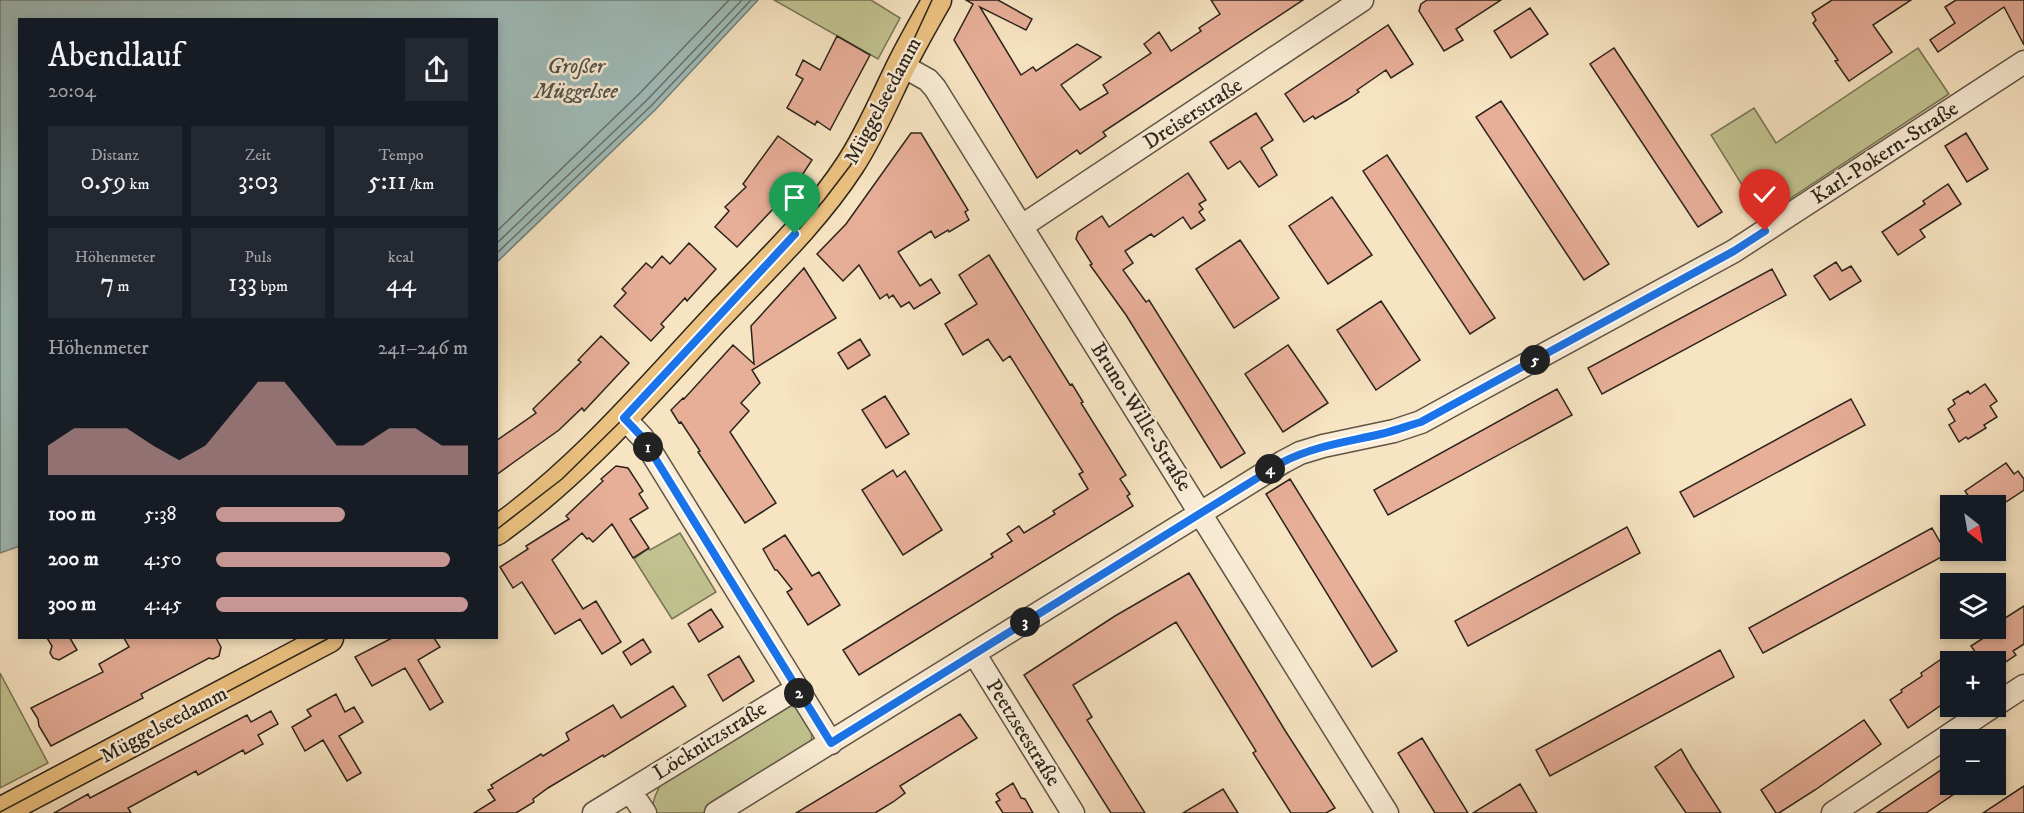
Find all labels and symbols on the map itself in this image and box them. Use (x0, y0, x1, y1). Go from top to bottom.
street label: Müggelseedamm (839, 33, 927, 169)
water label: Großer Müggelsee (532, 53, 618, 105)
street label: Dreiserstraße (1139, 72, 1248, 156)
street label: Karl-Pokern-Straße (1807, 96, 1964, 210)
pin (1739, 169, 1790, 231)
pin (769, 172, 820, 234)
street label: Bruno-Wille-Straße (1085, 338, 1197, 497)
pin: 5 (1520, 345, 1550, 375)
pin: 1 (633, 432, 663, 462)
pin: 4 (1255, 454, 1285, 484)
north arrow (1940, 495, 2006, 561)
pin: 3 (1010, 607, 1040, 637)
street label: Peetzseestraße (980, 675, 1066, 792)
pin: 2 (784, 678, 814, 708)
street label: Müggelseedamm (96, 681, 232, 769)
street label: Löcknitzstraße (648, 696, 772, 786)

